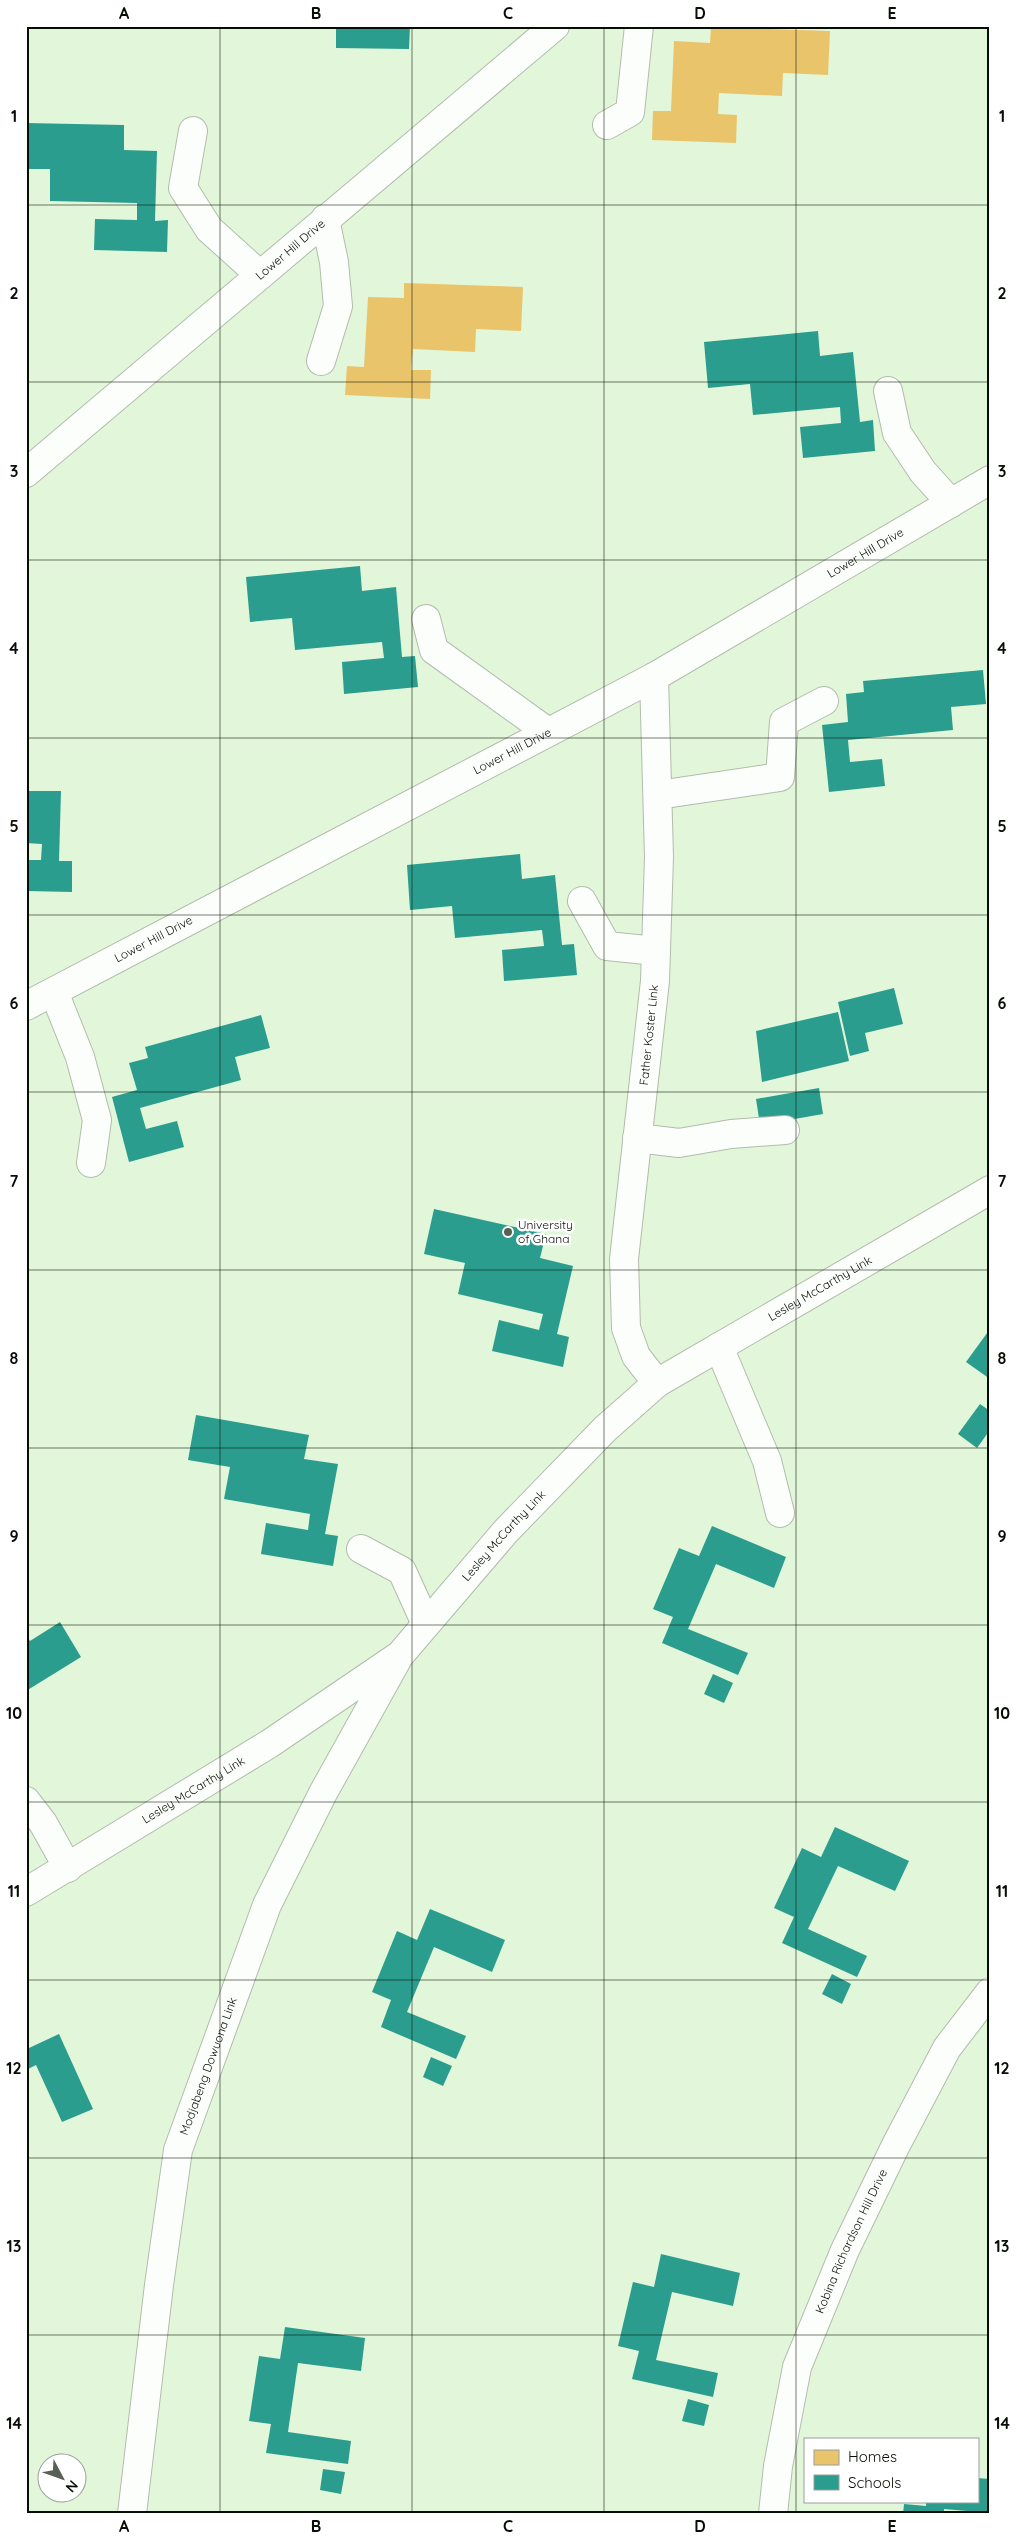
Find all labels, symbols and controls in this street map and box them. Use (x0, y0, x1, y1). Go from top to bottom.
text: A (119, 3, 130, 23)
text: B (311, 3, 321, 23)
text: C (503, 3, 513, 23)
text: D (694, 3, 706, 23)
text: E (887, 3, 897, 23)
text: 1 (11, 106, 17, 126)
text: 1 (999, 106, 1005, 126)
street label: Lower Hill Drive (252, 216, 328, 283)
text: 2 (9, 283, 19, 303)
text: 2 (997, 283, 1007, 303)
text: 3 (10, 461, 18, 481)
text: 3 (998, 461, 1006, 481)
street label: Lower Hill Drive (824, 524, 906, 581)
text: 4 (9, 638, 19, 658)
text: 4 (997, 638, 1007, 658)
street label: Lower Hill Drive (470, 724, 554, 777)
text: 5 (9, 816, 19, 836)
text: 5 (997, 816, 1007, 836)
street label: Lower Hill Drive (112, 912, 195, 965)
street label: Father Koster Link (636, 984, 661, 1086)
text: 6 (10, 993, 19, 1013)
text: 6 (998, 993, 1007, 1013)
text: 7 (10, 1171, 19, 1191)
text: 7 (998, 1171, 1007, 1191)
place label: University of Ghana (518, 1217, 573, 1246)
marker: University of Ghana (502, 1226, 514, 1238)
street label: Lesley McCarthy Link (765, 1252, 874, 1324)
text: 8 (10, 1348, 19, 1368)
text: 8 (998, 1348, 1007, 1368)
street label: Lesley McCarthy Link (458, 1487, 548, 1584)
text: 9 (9, 1526, 19, 1546)
text: 9 (997, 1526, 1007, 1546)
text: 10 (6, 1703, 22, 1723)
text: 10 (994, 1703, 1010, 1723)
street label: Lesley McCarthy Link (139, 1753, 247, 1827)
text: 11 (8, 1881, 20, 1901)
text: 11 (996, 1881, 1008, 1901)
street label: Modjabeng Dowuona Link (176, 1995, 240, 2137)
text: 12 (6, 2058, 22, 2078)
text: 12 (994, 2058, 1010, 2078)
street label: Kobina Richardson Hill Drive (812, 2166, 890, 2316)
text: 13 (7, 2236, 21, 2256)
text: 13 (995, 2236, 1009, 2256)
text: 14 (6, 2413, 22, 2433)
text: 14 (994, 2413, 1010, 2433)
legend (804, 2438, 978, 2502)
text: Homes (848, 2447, 897, 2466)
north arrow (38, 2452, 88, 2502)
text: Schools (848, 2473, 901, 2492)
text: N (62, 2477, 82, 2496)
text: A (119, 2516, 130, 2536)
text: B (311, 2516, 321, 2536)
text: C (503, 2516, 513, 2536)
text: D (694, 2516, 706, 2536)
text: E (887, 2516, 897, 2536)

